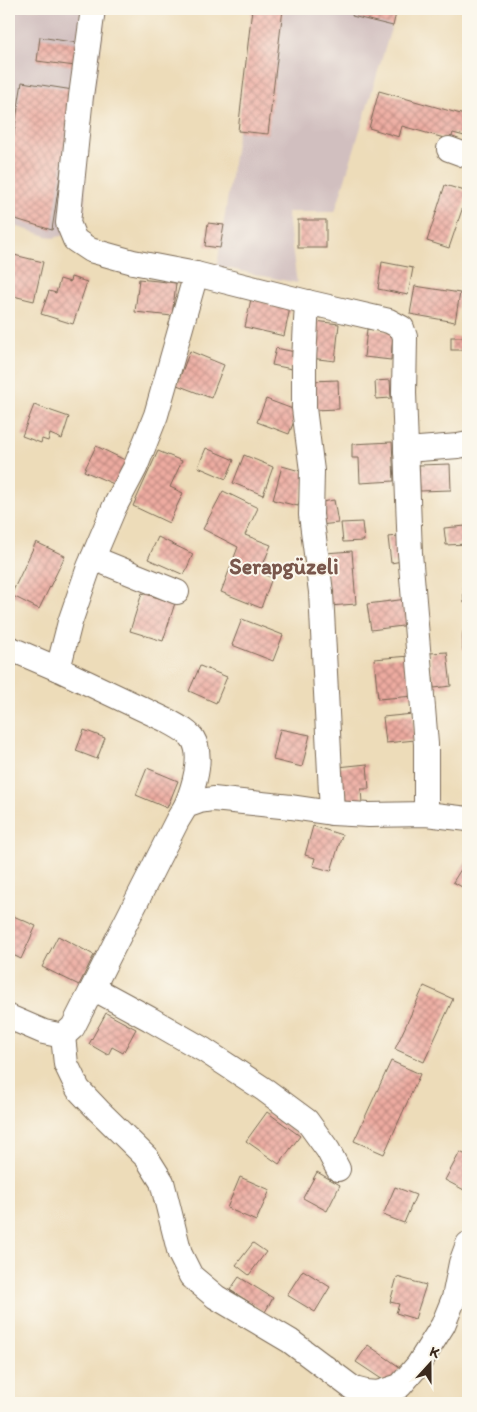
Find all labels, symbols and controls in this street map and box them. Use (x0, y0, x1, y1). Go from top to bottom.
district label: Serapgüzeli (229, 553, 339, 580)
north arrow (404, 1340, 454, 1390)
text: K (427, 1343, 443, 1362)

